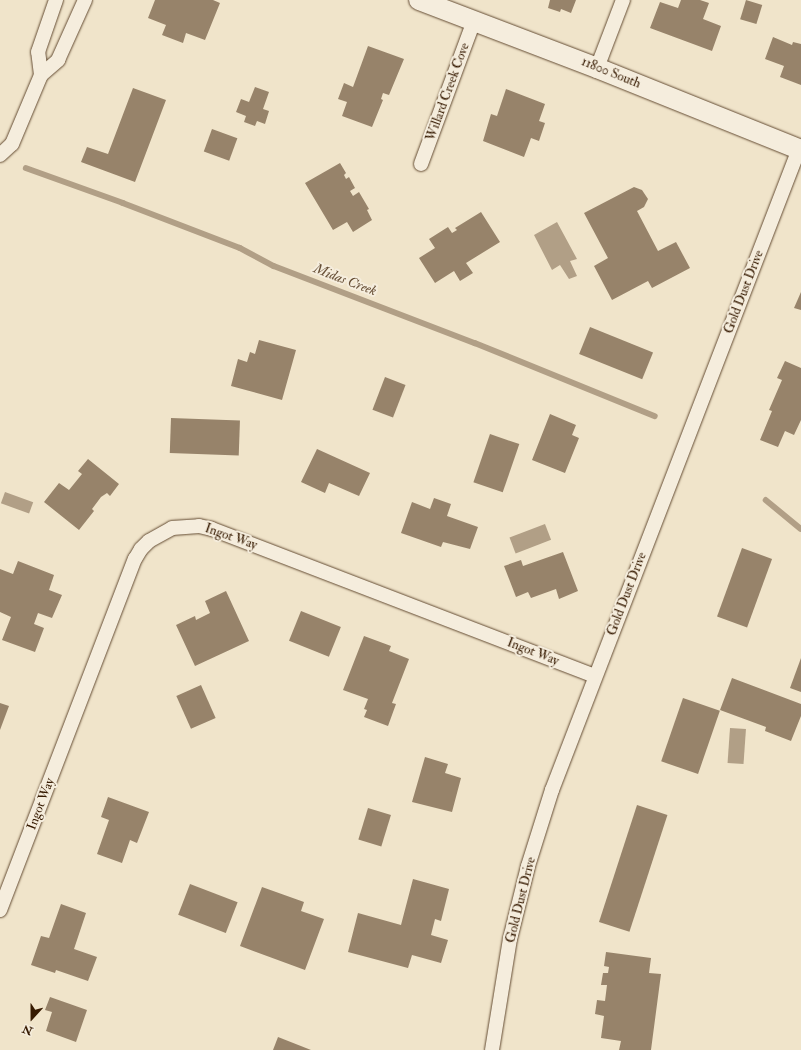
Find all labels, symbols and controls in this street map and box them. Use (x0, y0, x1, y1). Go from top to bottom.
street label: Willard Creek Cove (423, 41, 473, 143)
street label: 11800 South (579, 54, 643, 92)
street label: Gold Dust Drive (721, 248, 767, 336)
water label: Midas Creek (311, 260, 379, 300)
street label: Ingot Way (203, 521, 259, 553)
street label: Gold Dust Drive (604, 550, 650, 638)
street label: Ingot Way (505, 635, 561, 669)
street label: Ingot Way (24, 776, 58, 832)
street label: Gold Dust Drive (503, 855, 539, 945)
north arrow (12, 998, 52, 1038)
text: N (21, 1022, 34, 1038)

